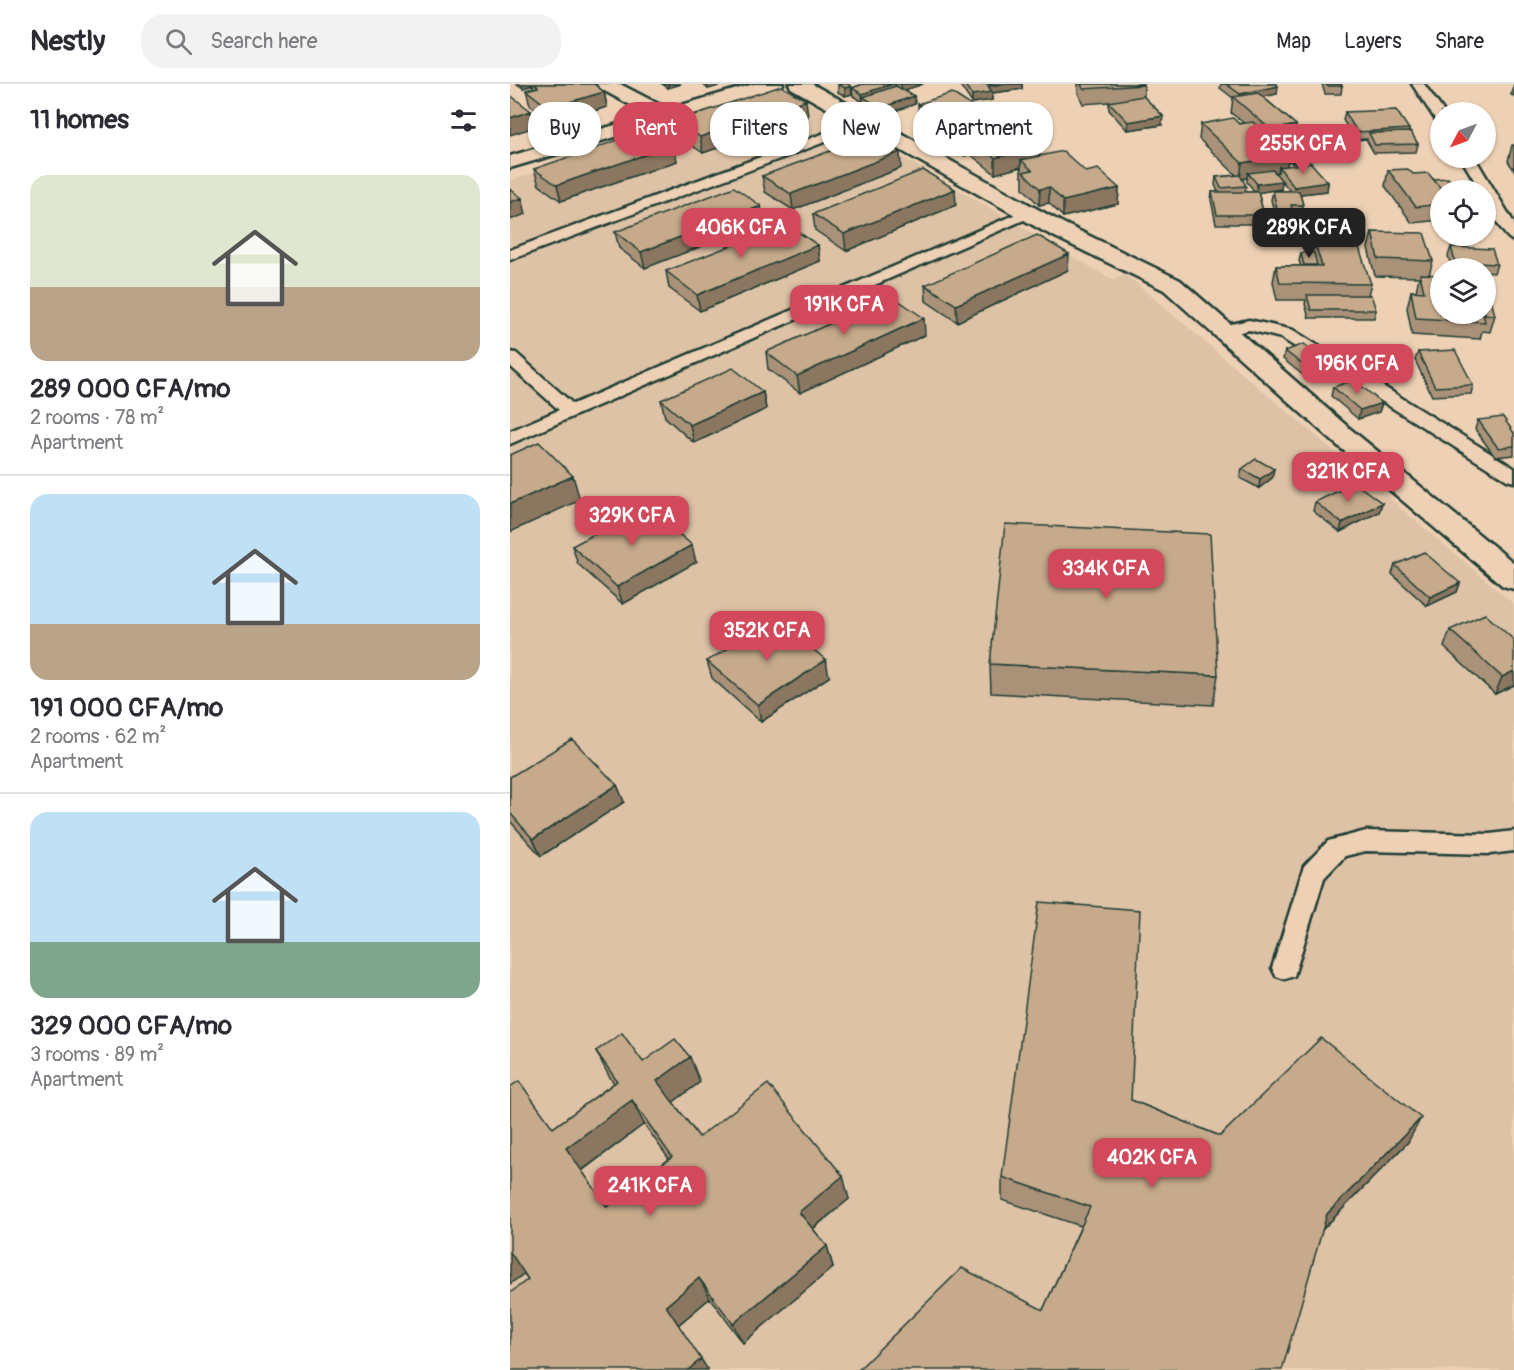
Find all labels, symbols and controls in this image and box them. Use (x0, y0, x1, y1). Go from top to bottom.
search box (141, 14, 561, 68)
text: Nestly (30, 24, 105, 59)
icon: search (162, 25, 195, 58)
text: Search here (210, 27, 318, 55)
text: Map (1276, 28, 1311, 55)
text: Layers (1344, 28, 1402, 55)
text: Share (1435, 28, 1484, 55)
chip: Buy (528, 102, 601, 156)
chip: Rent (613, 102, 698, 156)
chip: Filters (710, 102, 809, 156)
chip: New (821, 102, 901, 156)
chip: Apartment (913, 102, 1053, 156)
north arrow (1430, 102, 1496, 168)
map controls (1430, 102, 1496, 324)
text: 11 homes (30, 104, 129, 136)
icon: filters (447, 104, 480, 137)
pin: 255K CFA (1241, 124, 1365, 175)
text: 255K CFA (1260, 131, 1346, 156)
button: locate (1430, 180, 1496, 246)
pin: 406K CFA (679, 208, 803, 259)
pin: 289K CFA (1247, 208, 1371, 259)
icon: home (201, 214, 309, 322)
text: 406K CFA (696, 215, 786, 240)
text: 289K CFA (1266, 215, 1352, 240)
button: layers (1430, 258, 1496, 324)
pin: 191K CFA (782, 285, 906, 336)
text: 191K CFA (804, 292, 884, 317)
pin: 196K CFA (1295, 344, 1419, 395)
text: 196K CFA (1315, 351, 1399, 376)
text: 289 000 CFA/mo (30, 373, 231, 405)
text: 2 rooms · 78 m² (30, 405, 164, 430)
text: Apartment (30, 430, 123, 455)
pin: 321K CFA (1286, 452, 1410, 503)
text: 321K CFA (1306, 459, 1390, 484)
pin: 329K CFA (570, 496, 694, 547)
text: 329K CFA (589, 503, 675, 528)
icon: home (201, 533, 309, 641)
pin: 334K CFA (1044, 549, 1168, 600)
text: 334K CFA (1062, 556, 1150, 581)
pin: 352K CFA (705, 611, 829, 662)
text: 352K CFA (724, 618, 810, 643)
text: 191 000 CFA/mo (30, 692, 223, 724)
text: 2 rooms · 62 m² (30, 724, 166, 749)
text: Apartment (30, 749, 123, 774)
icon: home (201, 851, 309, 959)
text: 329 000 CFA/mo (30, 1010, 232, 1042)
text: 3 rooms · 89 m² (30, 1042, 164, 1067)
text: Apartment (30, 1067, 123, 1092)
pin: 402K CFA (1090, 1138, 1214, 1189)
text: 402K CFA (1107, 1145, 1197, 1170)
pin: 241K CFA (588, 1166, 712, 1217)
text: 241K CFA (608, 1173, 692, 1198)

